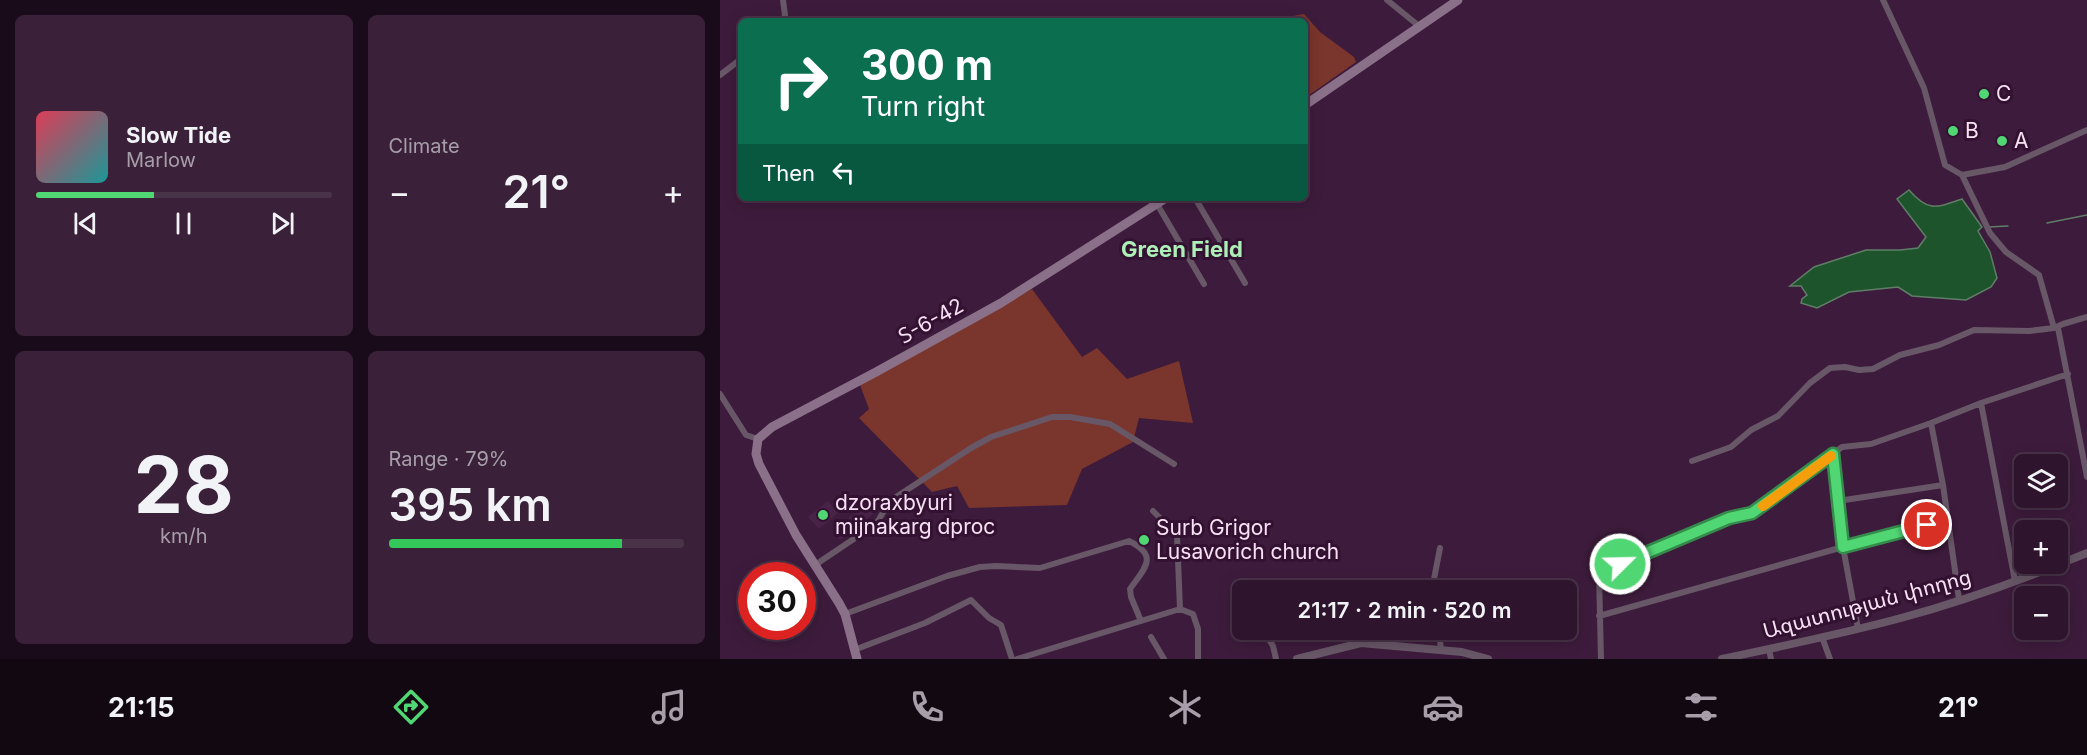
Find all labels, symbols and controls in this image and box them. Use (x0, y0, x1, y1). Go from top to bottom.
text: 300 m (861, 39, 993, 90)
icon: right (762, 42, 840, 120)
place label: C (1996, 81, 2011, 106)
marker: C (1977, 87, 1991, 101)
text: Turn right (861, 90, 985, 123)
place label: B (1965, 118, 1979, 143)
text: Slow Tide (126, 122, 231, 148)
marker: B (1946, 124, 1960, 138)
place label: A (2014, 128, 2029, 153)
text: Climate (389, 134, 460, 158)
marker: A (1995, 134, 2009, 148)
text: Marlow (126, 148, 196, 172)
icon: left (827, 156, 860, 189)
text: Then (762, 160, 815, 186)
text: 21° (502, 164, 570, 219)
text: − (389, 172, 410, 212)
text: + (662, 172, 684, 212)
icon: previous (69, 207, 102, 240)
icon: pause (167, 207, 200, 240)
icon: next (266, 207, 299, 240)
district label: Green Field (1121, 236, 1243, 262)
street label: Տ-6-42 (894, 292, 968, 349)
text: 28 (134, 437, 234, 532)
text: Range · 79% (389, 447, 508, 471)
map controls (2014, 454, 2068, 640)
button: layers (2014, 454, 2068, 508)
text: 395 km (389, 477, 552, 532)
place label: dzoraxbyuri mijnakarg dproc (835, 490, 995, 539)
pin (1901, 499, 1952, 550)
marker: dzoraxbyuri mijnakarg dproc (816, 508, 830, 522)
icon: arrive (1910, 508, 1943, 541)
place label: Surb Grigor Lusavorich church (1156, 515, 1339, 564)
button: + (2014, 520, 2068, 574)
text: km/h (160, 524, 208, 548)
position arrow (1588, 532, 1652, 596)
marker: Surb Grigor Lusavorich church (1137, 533, 1151, 547)
speed limit sign: 30 (738, 562, 816, 640)
street label: Ազատության փողոց (1760, 564, 1974, 643)
button: − (2014, 586, 2068, 640)
text: 21:17 · 2 min · 520 m (1298, 597, 1511, 623)
icon: directions (390, 686, 432, 728)
icon: music (648, 686, 690, 728)
icon: phone (906, 686, 948, 728)
icon: climate (1164, 686, 1206, 728)
icon: car (1422, 686, 1464, 728)
icon: filters (1680, 686, 1722, 728)
text: 21:15 (108, 691, 175, 724)
text: 21° (1938, 691, 1979, 724)

